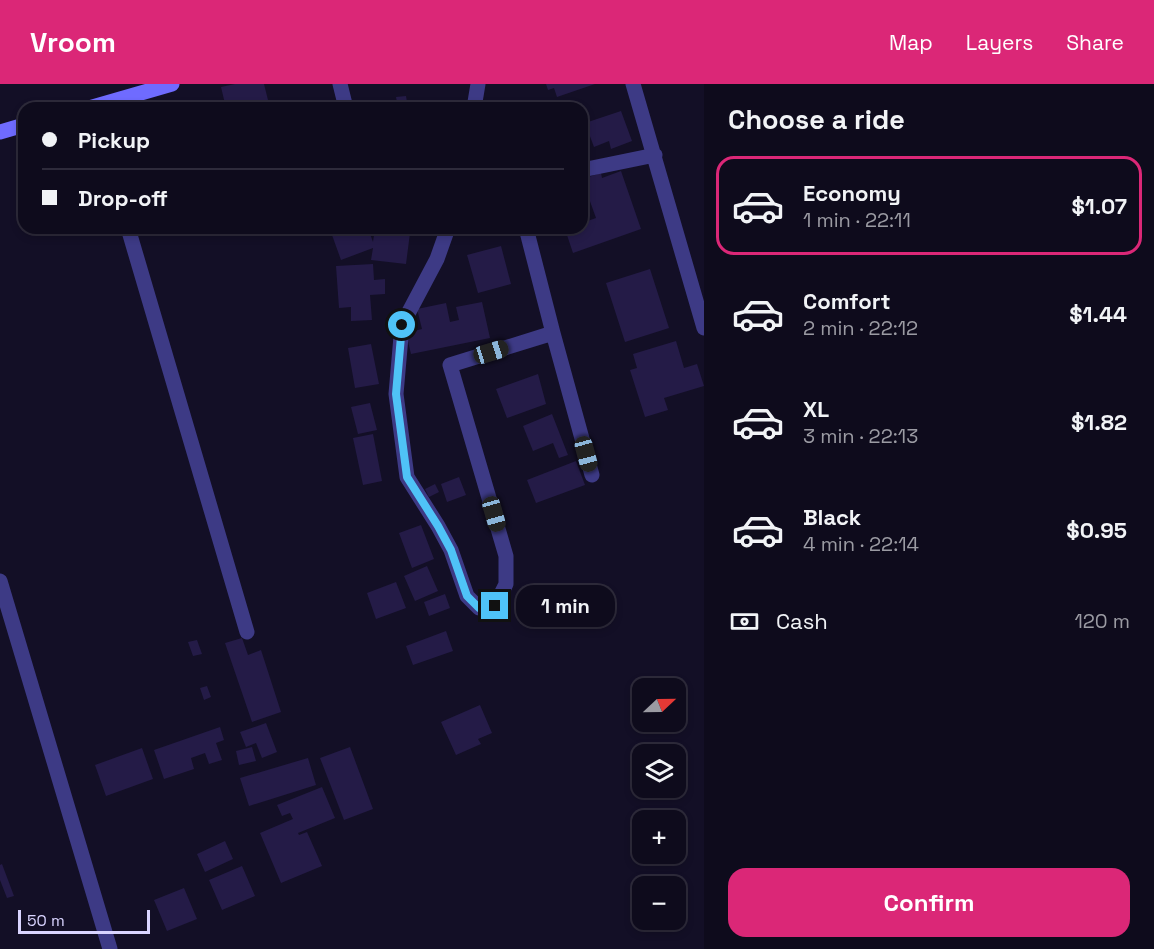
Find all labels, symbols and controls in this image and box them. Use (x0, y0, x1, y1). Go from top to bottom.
text: Vroom (30, 24, 116, 60)
text: Map (889, 29, 933, 56)
text: Layers (966, 29, 1033, 56)
text: Share (1066, 29, 1124, 56)
text: Choose a ride (728, 102, 905, 137)
text: Pickup (78, 126, 150, 154)
icon: car (731, 179, 785, 233)
text: Economy (803, 179, 901, 207)
text: Drop-off (78, 184, 168, 212)
text: $1.07 (1071, 192, 1127, 220)
text: 1 min · 22:11 (803, 207, 911, 233)
icon: car (731, 287, 785, 341)
text: Comfort (803, 287, 891, 315)
text: $1.44 (1069, 300, 1127, 328)
route start (388, 311, 415, 338)
text: 2 min · 22:12 (803, 315, 918, 341)
car (471, 338, 511, 366)
icon: car (731, 395, 785, 449)
text: XL (803, 395, 829, 423)
text: $1.82 (1071, 408, 1127, 436)
text: 3 min · 22:13 (803, 423, 918, 449)
car (573, 434, 599, 474)
car (480, 494, 508, 534)
icon: car (731, 503, 785, 557)
text: Black (803, 503, 861, 531)
text: $0.95 (1066, 516, 1127, 544)
text: 4 min · 22:14 (803, 531, 919, 557)
callout: 1 min (516, 585, 615, 627)
route end (481, 592, 508, 619)
text: 1 min (541, 593, 590, 619)
icon: cash (728, 605, 761, 638)
text: Cash (776, 607, 828, 635)
text: 120 m (1074, 608, 1130, 634)
north arrow (632, 678, 686, 732)
map controls (632, 678, 686, 930)
button: layers (632, 744, 686, 798)
button: + (632, 810, 686, 864)
button: Confirm (728, 868, 1130, 937)
button: − (632, 876, 686, 930)
scale bar (18, 907, 150, 934)
text: 50 m (27, 910, 65, 931)

